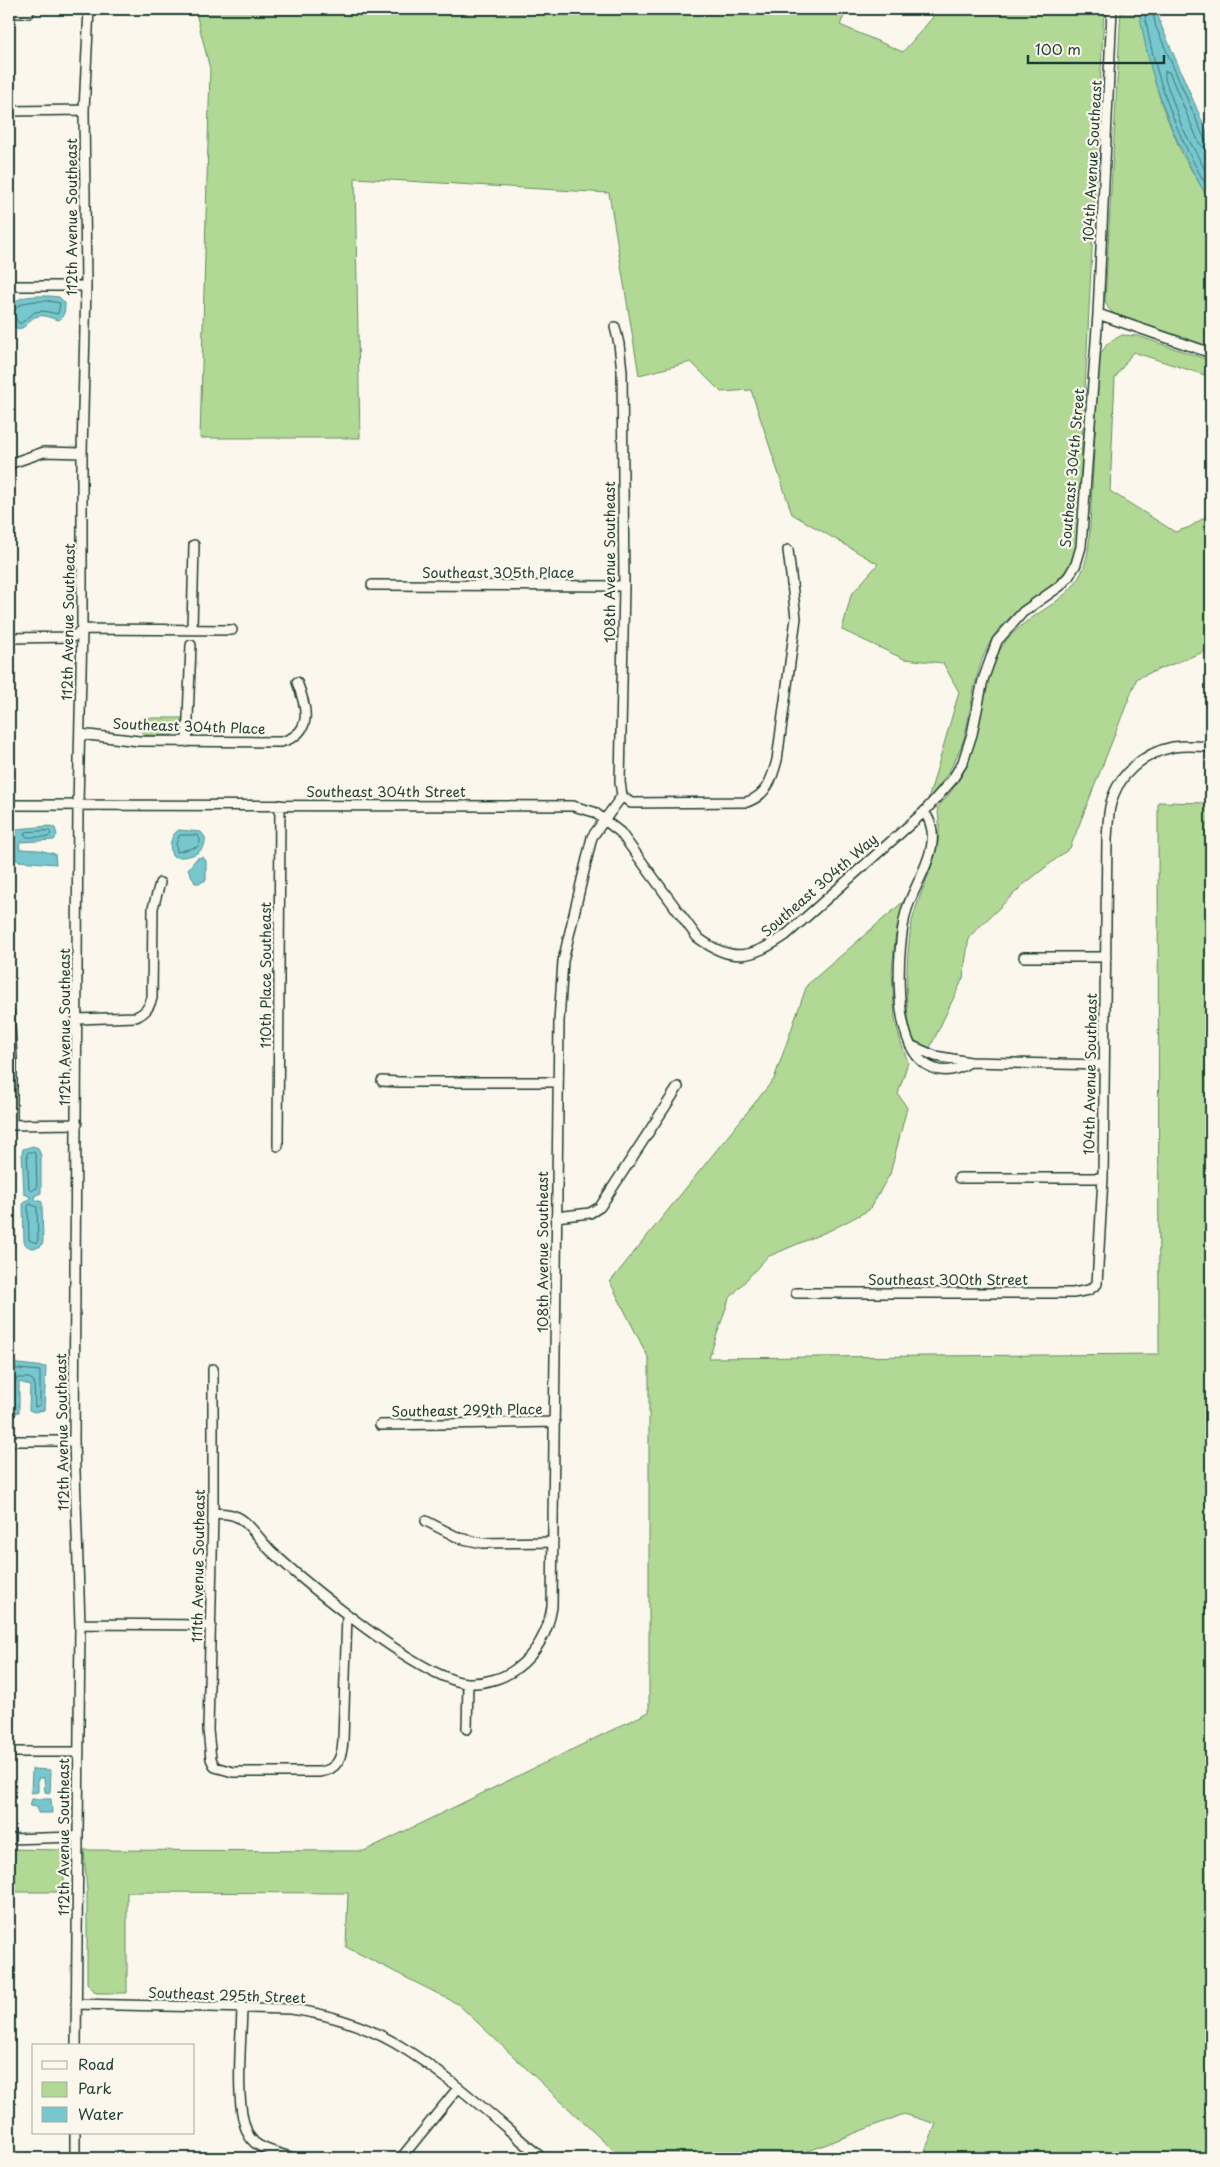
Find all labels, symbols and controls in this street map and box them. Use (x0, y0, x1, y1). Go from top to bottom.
scale bar (1028, 32, 1164, 64)
text: 100 m (1035, 37, 1081, 60)
street label: 104th Avenue Southeast (1077, 79, 1107, 242)
street label: 112th Avenue Southeast (61, 138, 82, 296)
street label: Southeast 304th Street (1055, 387, 1089, 548)
street label: 108th Avenue Southeast (599, 481, 620, 643)
street label: 112th Avenue Southeast (56, 543, 80, 701)
street label: Southeast 305th Place (422, 562, 574, 583)
street label: Southeast 304th Place (112, 713, 266, 739)
street label: Southeast 304th Street (306, 781, 466, 802)
street label: Southeast 304th Way (756, 828, 882, 942)
street label: 110th Place Southeast (255, 901, 276, 1048)
street label: 112th Avenue Southeast (54, 948, 75, 1106)
street label: 104th Avenue Southeast (1078, 993, 1102, 1155)
street label: 108th Avenue Southeast (532, 1171, 553, 1333)
street label: Southeast 300th Street (868, 1269, 1028, 1290)
street label: 112th Avenue Southeast (50, 1353, 74, 1511)
street label: Southeast 299th Place (391, 1398, 543, 1422)
street label: 111th Avenue Southeast (186, 1489, 210, 1643)
street label: 112th Avenue Southeast (53, 1758, 74, 1916)
street label: Southeast 295th Street (148, 1982, 306, 2008)
legend (32, 2044, 195, 2134)
text: Road (78, 2052, 114, 2075)
text: Park (78, 2076, 112, 2099)
text: Water (78, 2102, 123, 2125)

